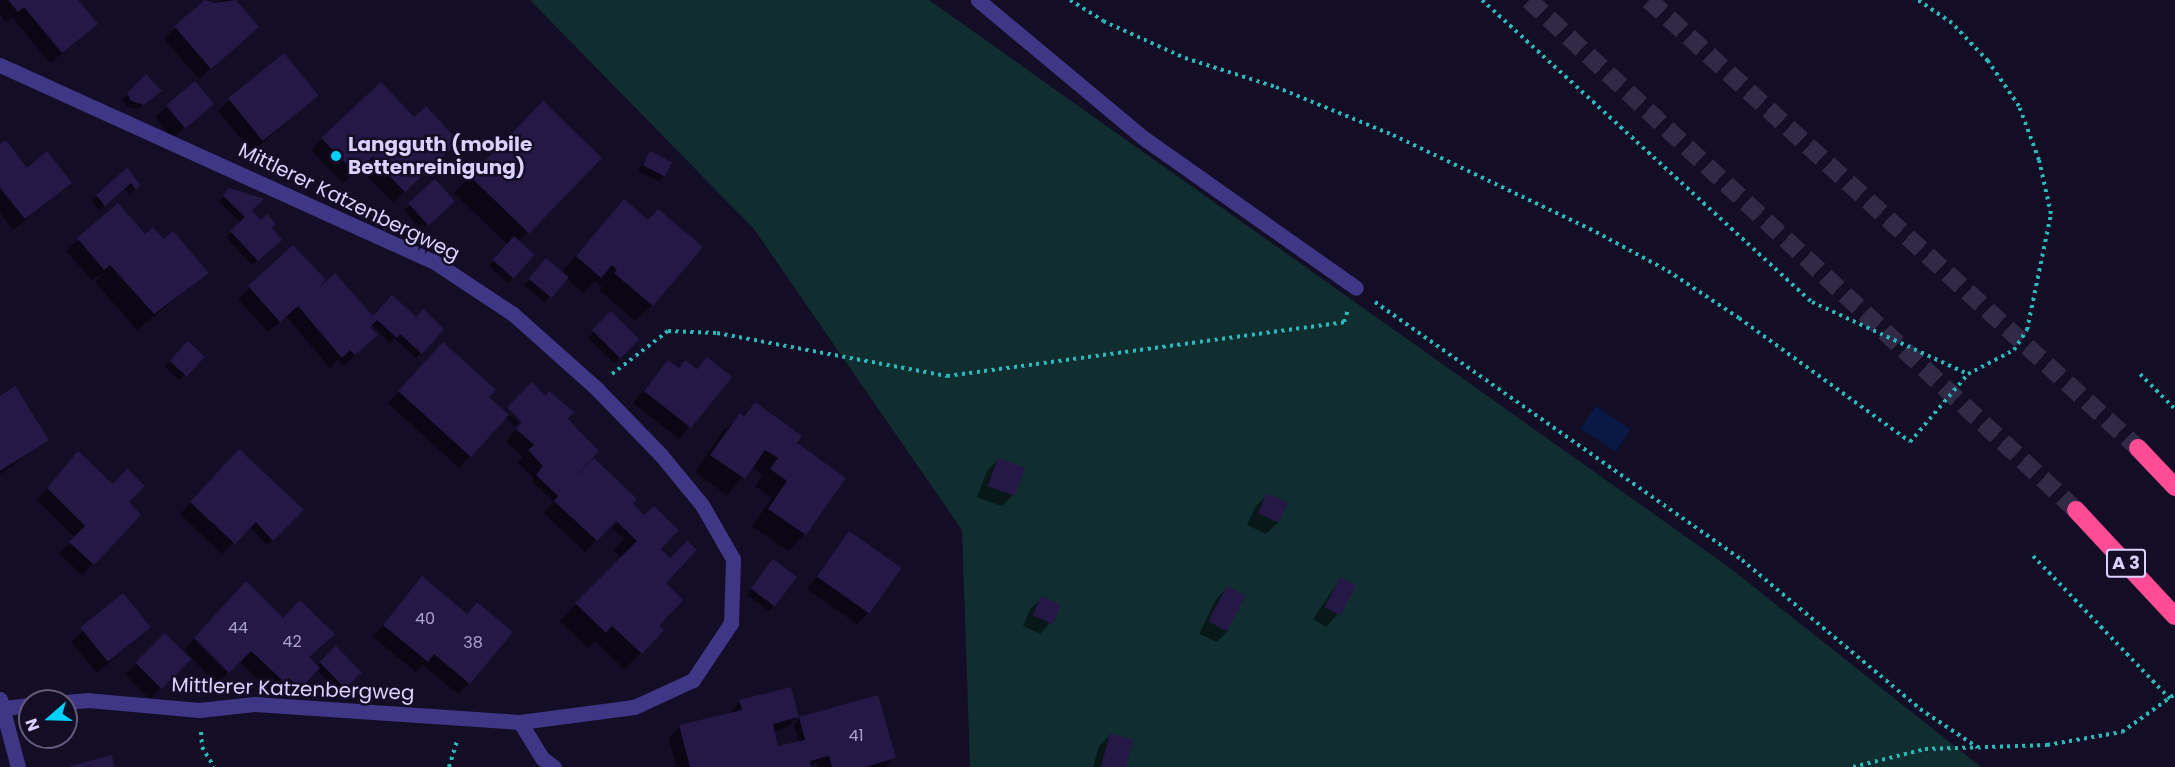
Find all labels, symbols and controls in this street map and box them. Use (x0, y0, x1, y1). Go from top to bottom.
place label: Langguth (mobile Bettenreinigung) (348, 132, 532, 179)
street label: Mittlerer Katzenbergweg (235, 138, 463, 266)
marker: Langguth (mobile Bettenreinigung) (329, 149, 343, 163)
road number: A 3 (2105, 548, 2147, 578)
house number: 40 (415, 609, 435, 629)
house number: 44 (228, 618, 248, 638)
house number: 42 (282, 632, 302, 652)
house number: 38 (463, 633, 483, 653)
street label: Mittlerer Katzenbergweg (171, 673, 415, 705)
north arrow (18, 689, 78, 749)
text: N (20, 715, 45, 734)
house number: 41 (848, 726, 864, 746)

